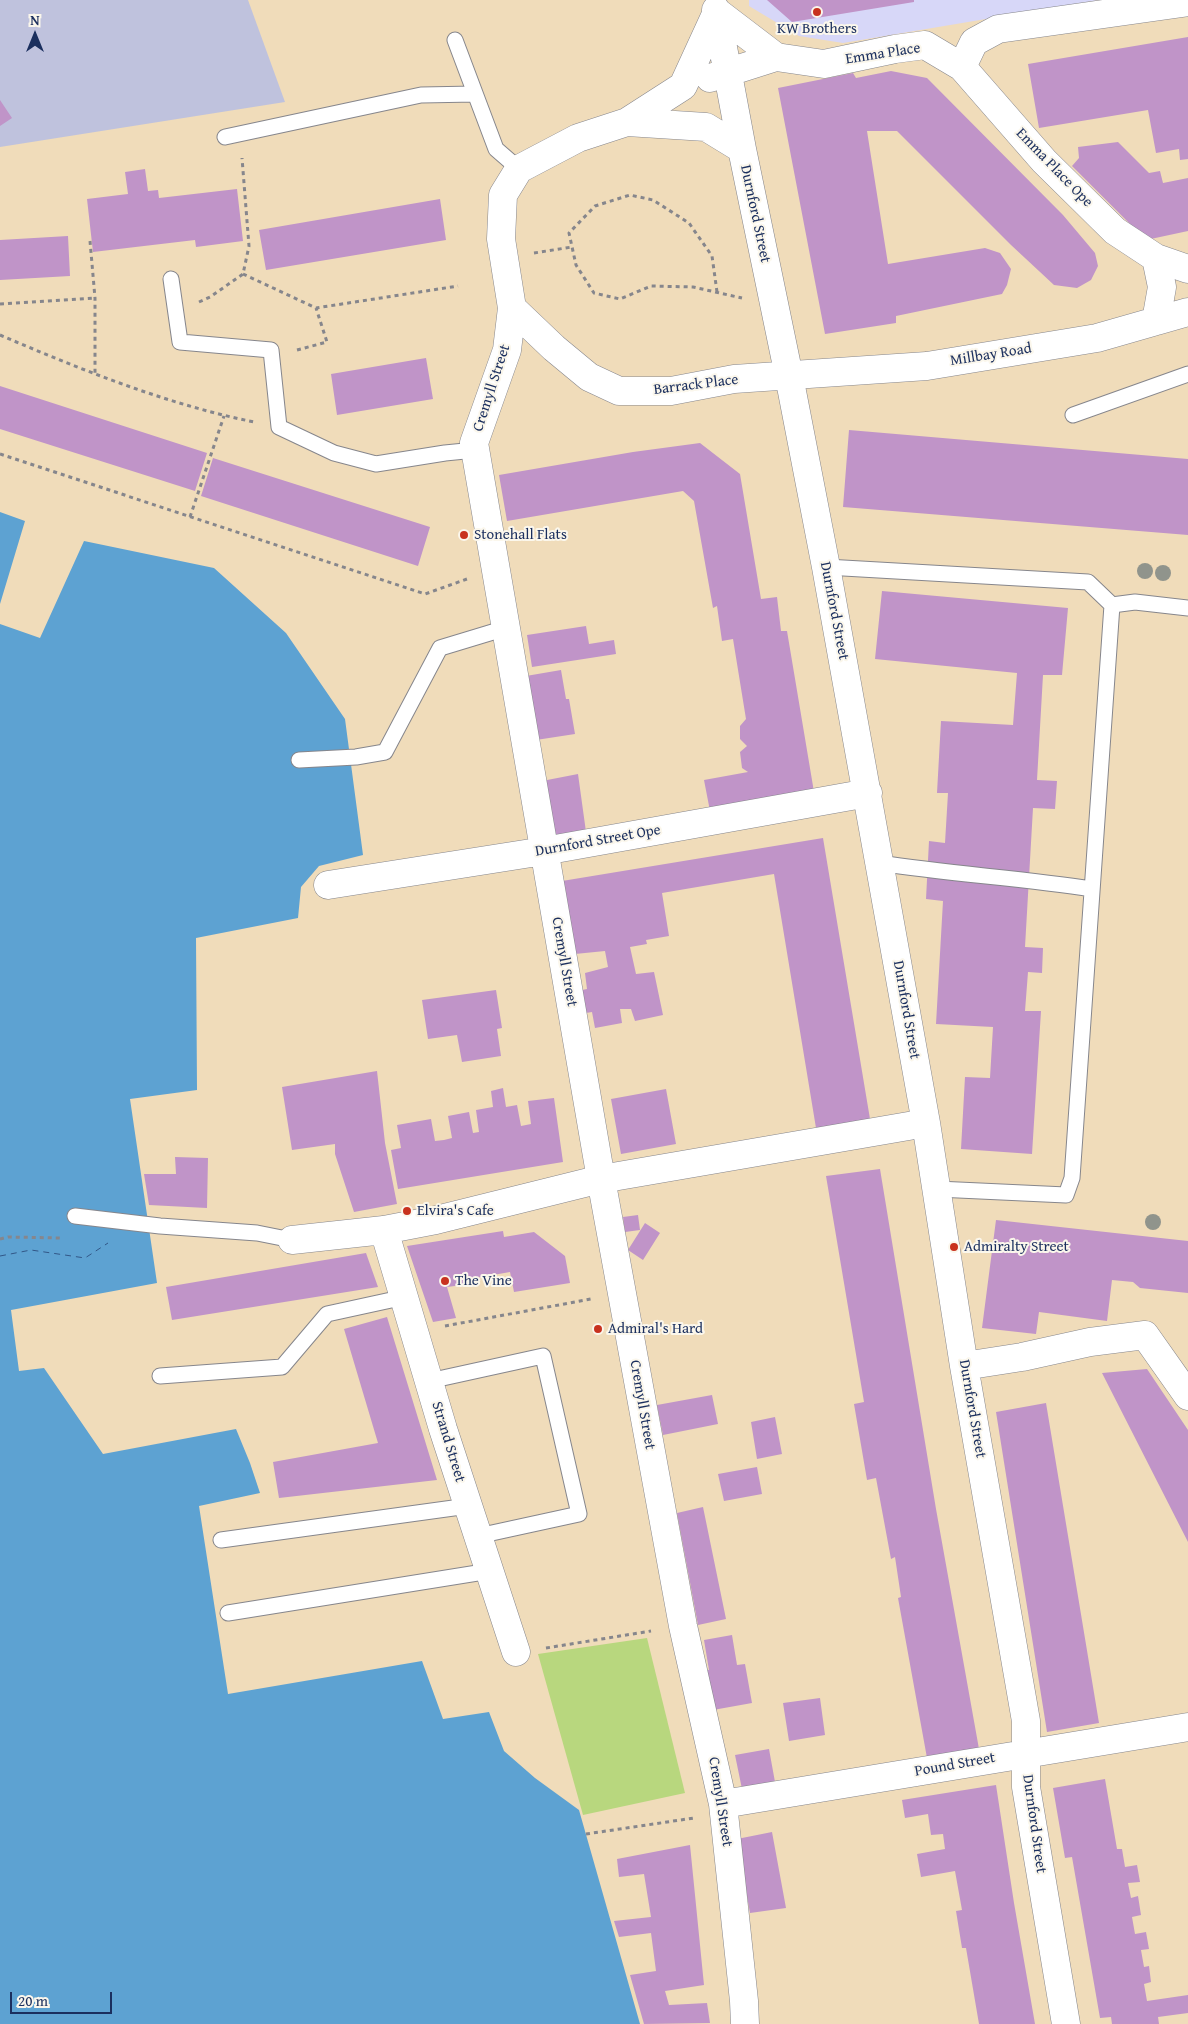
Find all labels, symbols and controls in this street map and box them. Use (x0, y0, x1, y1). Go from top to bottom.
marker: KW Brothers (811, 6, 823, 18)
north arrow (10, 10, 60, 60)
text: N (30, 10, 40, 30)
place label: KW Brothers (777, 20, 857, 38)
street label: Emma Place (844, 39, 922, 69)
street label: Emma Place Ope (1012, 125, 1096, 211)
street label: Durnford Street (736, 163, 774, 265)
street label: Millbay Road (949, 340, 1033, 370)
street label: Cremyll Street (469, 342, 515, 434)
street label: Barrack Place (653, 371, 739, 399)
place label: Stonehall Flats (474, 526, 567, 544)
marker: Stonehall Flats (458, 529, 470, 541)
street label: Durnford Street (816, 560, 852, 662)
street label: Durnford Street Ope (534, 821, 662, 861)
street label: Cremyll Street (547, 916, 581, 1008)
street label: Durnford Street (888, 959, 924, 1061)
place label: Elvira's Cafe (417, 1202, 494, 1220)
marker: Elvira's Cafe (401, 1205, 413, 1217)
place label: Admiralty Street (964, 1238, 1069, 1256)
marker: Admiralty Street (948, 1241, 960, 1253)
place label: The Vine (455, 1272, 512, 1290)
marker: The Vine (439, 1275, 451, 1287)
place label: Admiral's Hard (608, 1320, 703, 1338)
marker: Admiral's Hard (592, 1323, 604, 1335)
street label: Durnford Street (954, 1358, 990, 1460)
street label: Cremyll Street (625, 1359, 659, 1451)
street label: Strand Street (427, 1399, 469, 1485)
street label: Pound Street (913, 1749, 997, 1781)
street label: Cremyll Street (704, 1756, 736, 1848)
street label: Durnford Street (1018, 1773, 1050, 1875)
scale bar (12, 1982, 115, 2014)
text: 20 m (18, 1990, 48, 2011)

